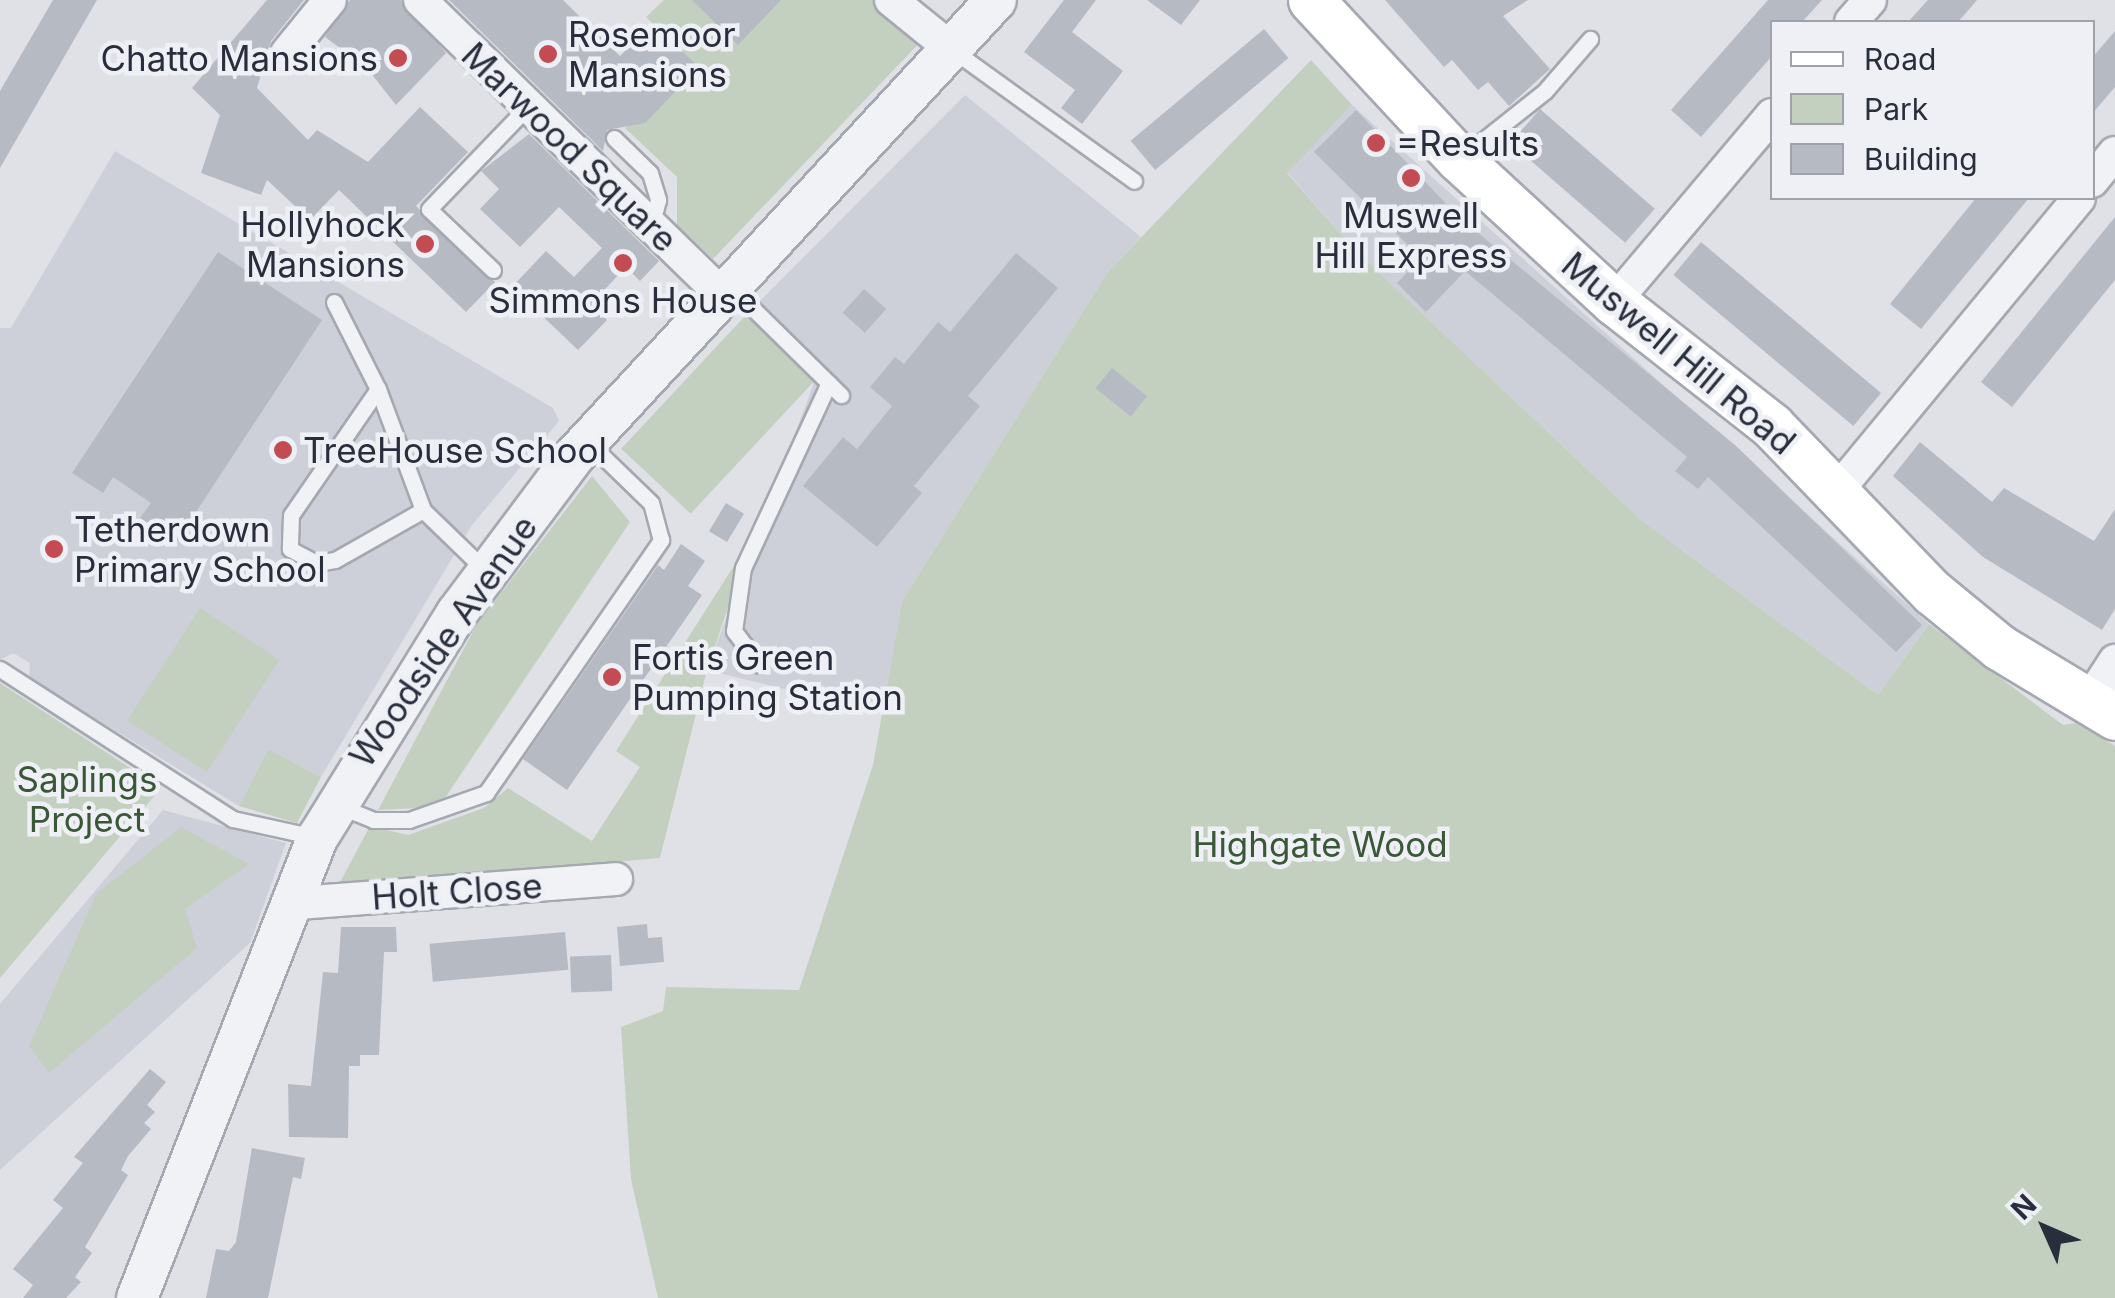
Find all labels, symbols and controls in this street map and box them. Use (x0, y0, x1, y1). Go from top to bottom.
place label: Rosemoor Mansions (568, 13, 736, 95)
legend (1770, 20, 2095, 200)
street label: Marwood Square (454, 34, 686, 260)
place label: Chatto Mansions (101, 37, 378, 79)
text: Road (1864, 41, 1936, 77)
marker: Rosemoor Mansions (537, 43, 559, 65)
marker: Chatto Mansions (387, 47, 409, 69)
text: Park (1864, 91, 1928, 127)
place label: =Results (1396, 122, 1539, 164)
marker: =Results (1365, 132, 1387, 154)
text: Building (1864, 141, 1978, 177)
marker: Muswell Hill Express (1400, 167, 1422, 189)
place label: Muswell Hill Express (1315, 194, 1507, 276)
place label: Hollyhock Mansions (240, 203, 405, 285)
marker: Hollyhock Mansions (414, 233, 436, 255)
street label: Muswell Hill Road (1554, 243, 1804, 463)
marker: Simmons House (612, 252, 634, 274)
place label: Simmons House (489, 279, 757, 321)
place label: TreeHouse School (303, 429, 607, 471)
marker: TreeHouse School (272, 439, 294, 461)
street label: Woodside Avenue (340, 507, 546, 775)
place label: Tetherdown Primary School (74, 508, 326, 590)
marker: Tetherdown Primary School (43, 538, 65, 560)
place label: Fortis Green Pumping Station (632, 636, 903, 718)
marker: Fortis Green Pumping Station (601, 666, 623, 688)
park label: Saplings Project (16, 758, 158, 840)
park label: Highgate Wood (1192, 823, 1448, 865)
street label: Holt Close (370, 864, 544, 918)
north arrow (1995, 1178, 2095, 1278)
text: N (2004, 1187, 2043, 1226)

